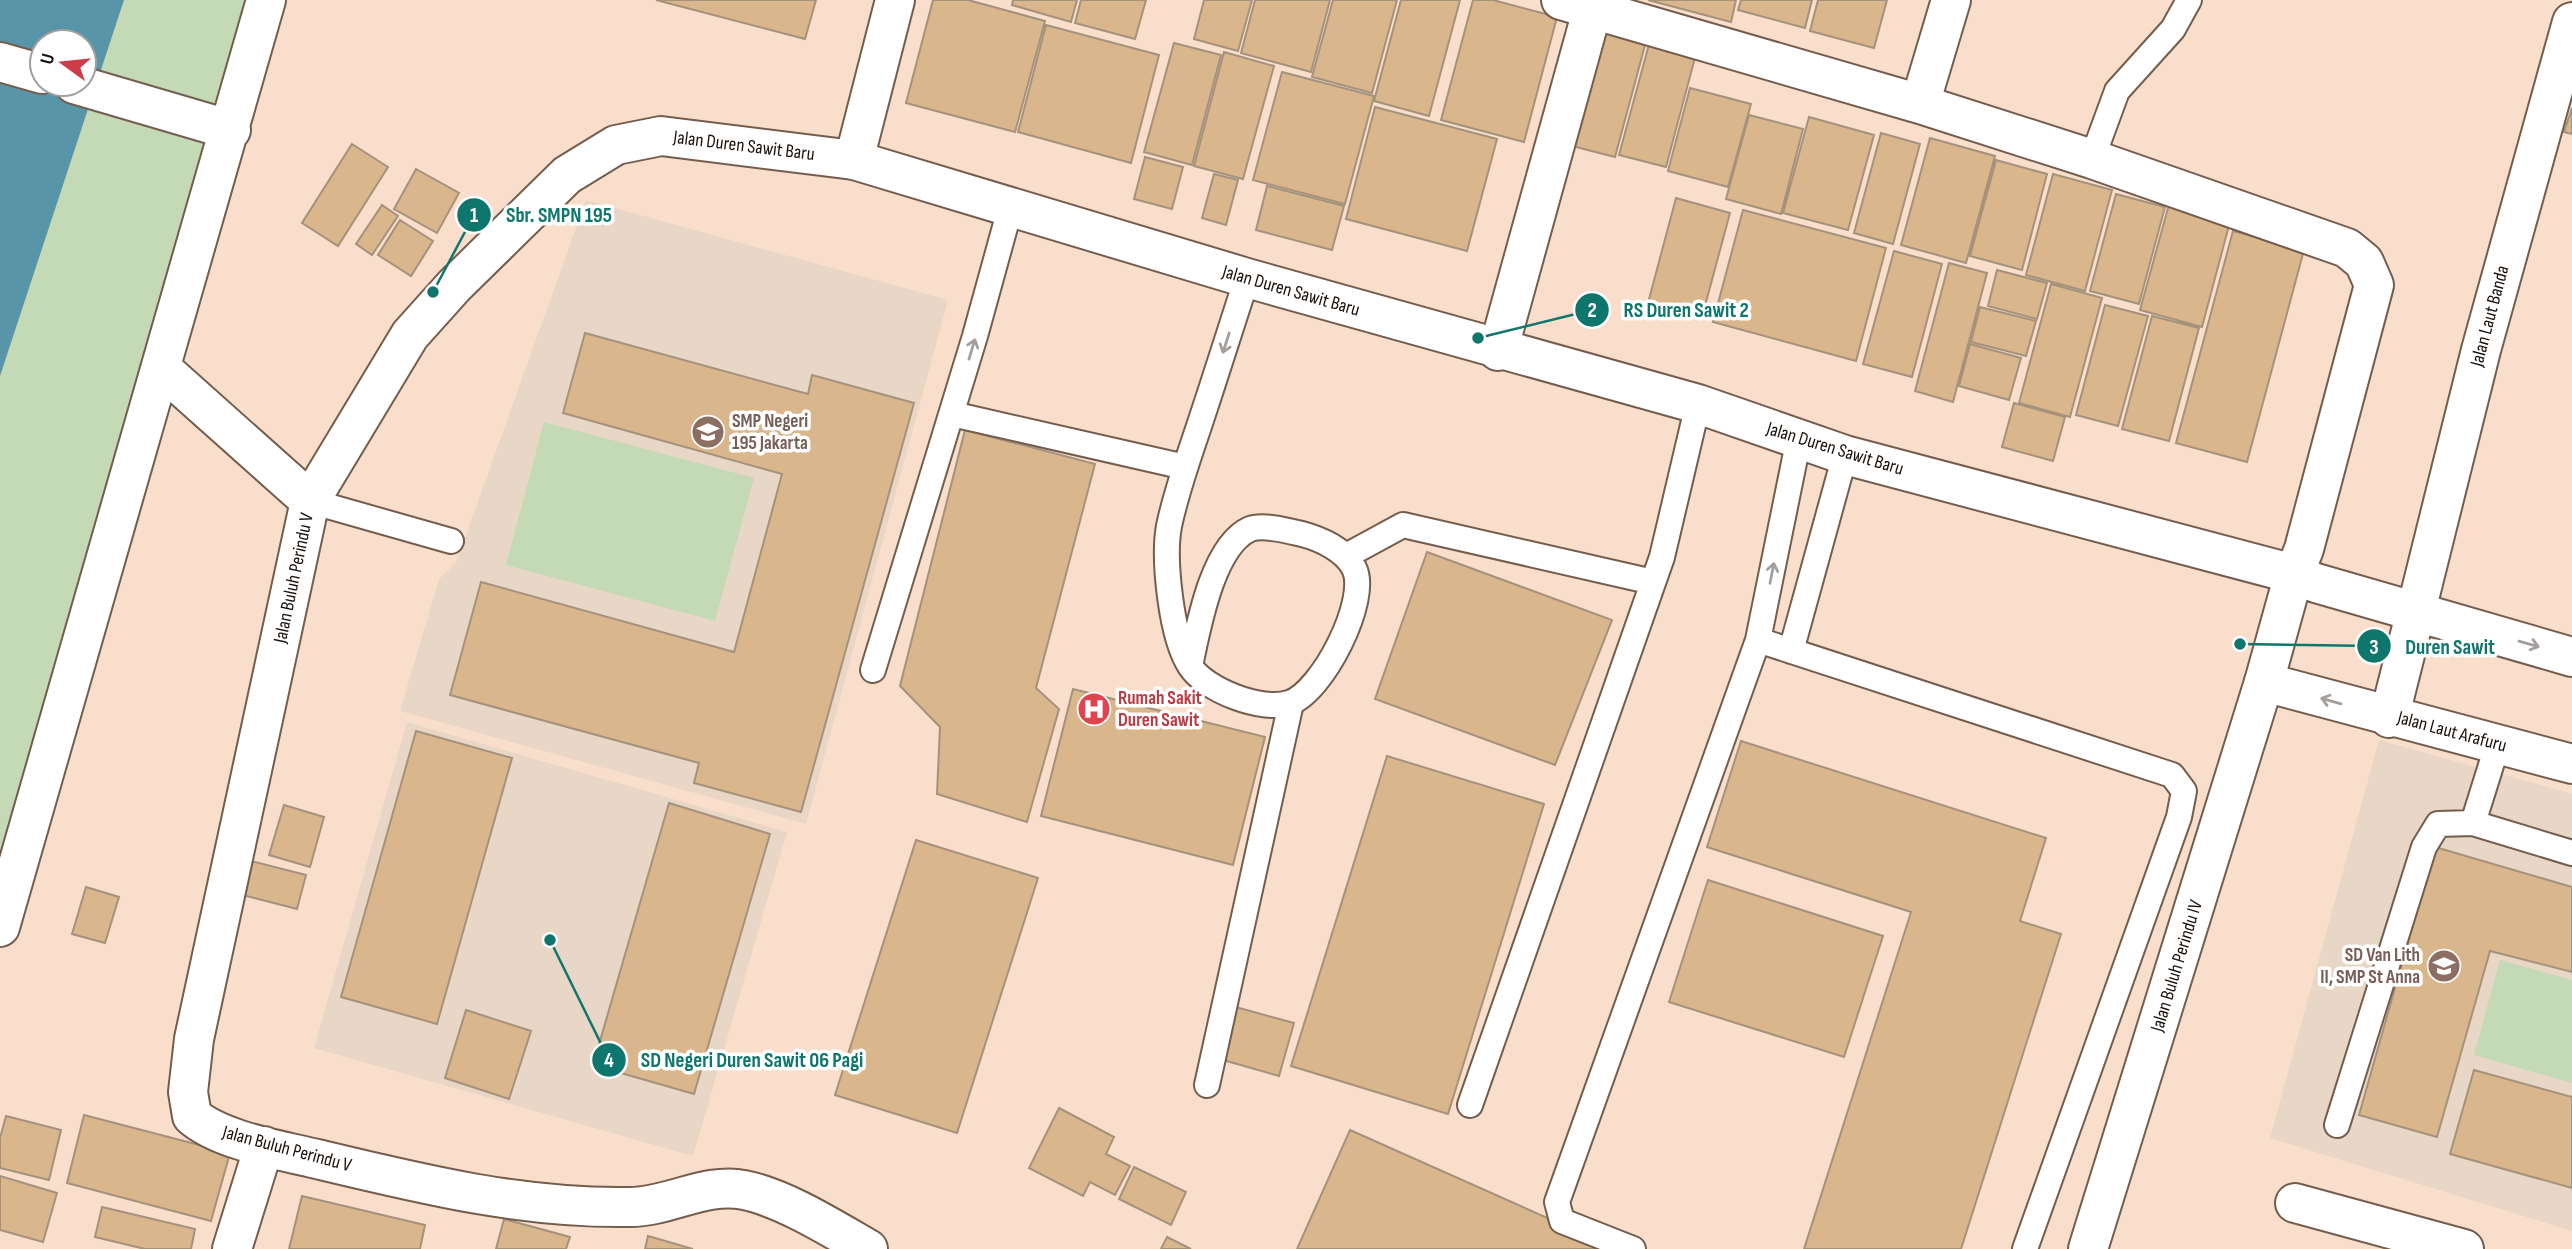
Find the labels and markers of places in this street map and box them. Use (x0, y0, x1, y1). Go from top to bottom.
callout: Sbr. SMPN 195 (457, 194, 626, 236)
callout: RS Duren Sawit 2 (1575, 289, 1763, 331)
place label: SMP Negeri 195 Jakarta (732, 410, 808, 455)
school or university icon: SMP Negeri 195 Jakarta (689, 413, 727, 451)
callout: Duren Sawit (2356, 625, 2509, 667)
place label: Rumah Sakit Duren Sawit (1118, 687, 1202, 732)
hospital icon: Rumah Sakit Duren Sawit (1075, 690, 1113, 728)
place label: SD Van Lith II, SMP St Anna (2320, 944, 2420, 989)
school or university icon: SD Van Lith II, SMP St Anna (2425, 947, 2463, 985)
callout: SD Negeri Duren Sawit 06 Pagi (591, 1039, 877, 1081)

